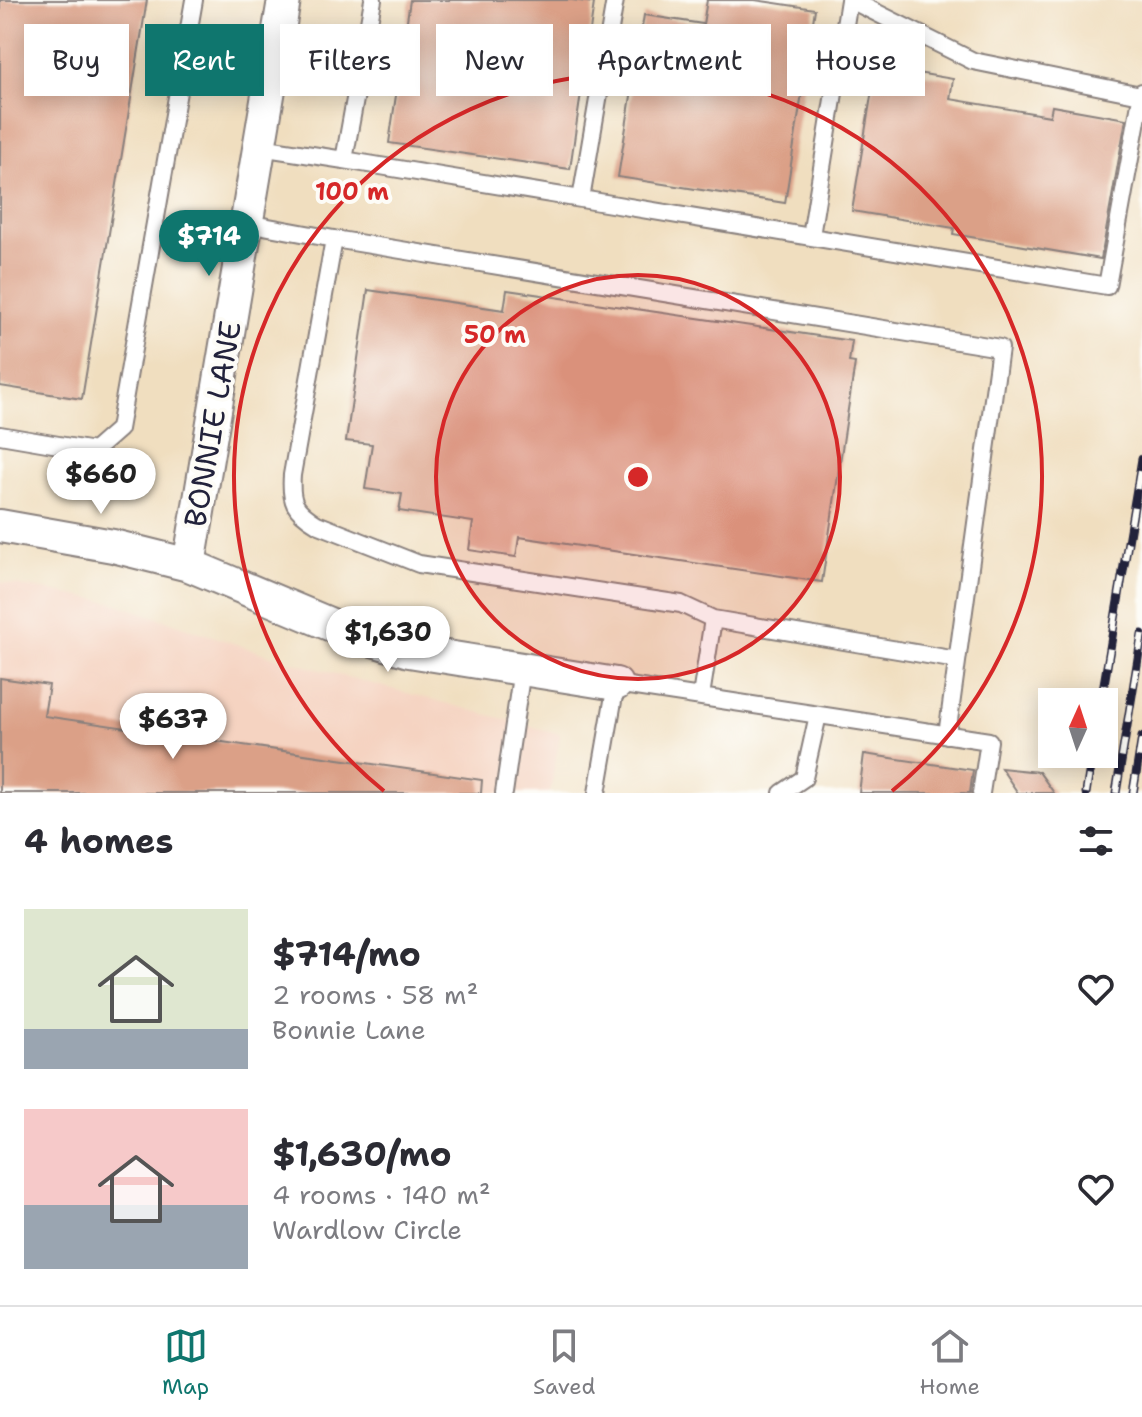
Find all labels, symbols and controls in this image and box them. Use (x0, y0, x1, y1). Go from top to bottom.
chip: Buy (24, 24, 129, 96)
chip: Rent (145, 24, 264, 96)
chip: Filters (280, 24, 420, 96)
chip: New (436, 24, 553, 96)
chip: Apartment (569, 24, 771, 96)
chip: House (787, 24, 925, 96)
text: 100 m (315, 176, 389, 208)
pin: $714 (162, 210, 256, 278)
text: $714 (177, 218, 241, 253)
street label: BONNIE LANE (174, 318, 251, 530)
text: 50 m (464, 319, 526, 351)
pin: $660 (54, 448, 148, 516)
text: $660 (65, 456, 137, 491)
centre of rings (624, 463, 652, 491)
pin: $1,630 (323, 606, 453, 674)
text: $1,630 (344, 614, 432, 649)
north arrow (1038, 688, 1118, 768)
map controls (1038, 688, 1118, 768)
pin: $637 (126, 693, 220, 761)
text: $637 (138, 701, 208, 736)
text: 4 homes (24, 818, 173, 864)
icon: filters (1074, 819, 1118, 863)
text: $714/mo (272, 931, 421, 977)
icon: home (88, 941, 184, 1037)
icon: heart (1074, 967, 1118, 1011)
text: 2 rooms · 58 m² (272, 977, 478, 1012)
text: Bonnie Lane (272, 1012, 426, 1047)
text: $1,630/mo (272, 1131, 452, 1177)
icon: home (88, 1141, 184, 1237)
icon: heart (1074, 1167, 1118, 1211)
text: 4 rooms · 140 m² (272, 1177, 491, 1212)
text: Wardlow Circle (272, 1212, 462, 1247)
tab: Map (162, 1324, 209, 1401)
tab: Saved (533, 1324, 596, 1401)
tab: Home (920, 1324, 980, 1401)

